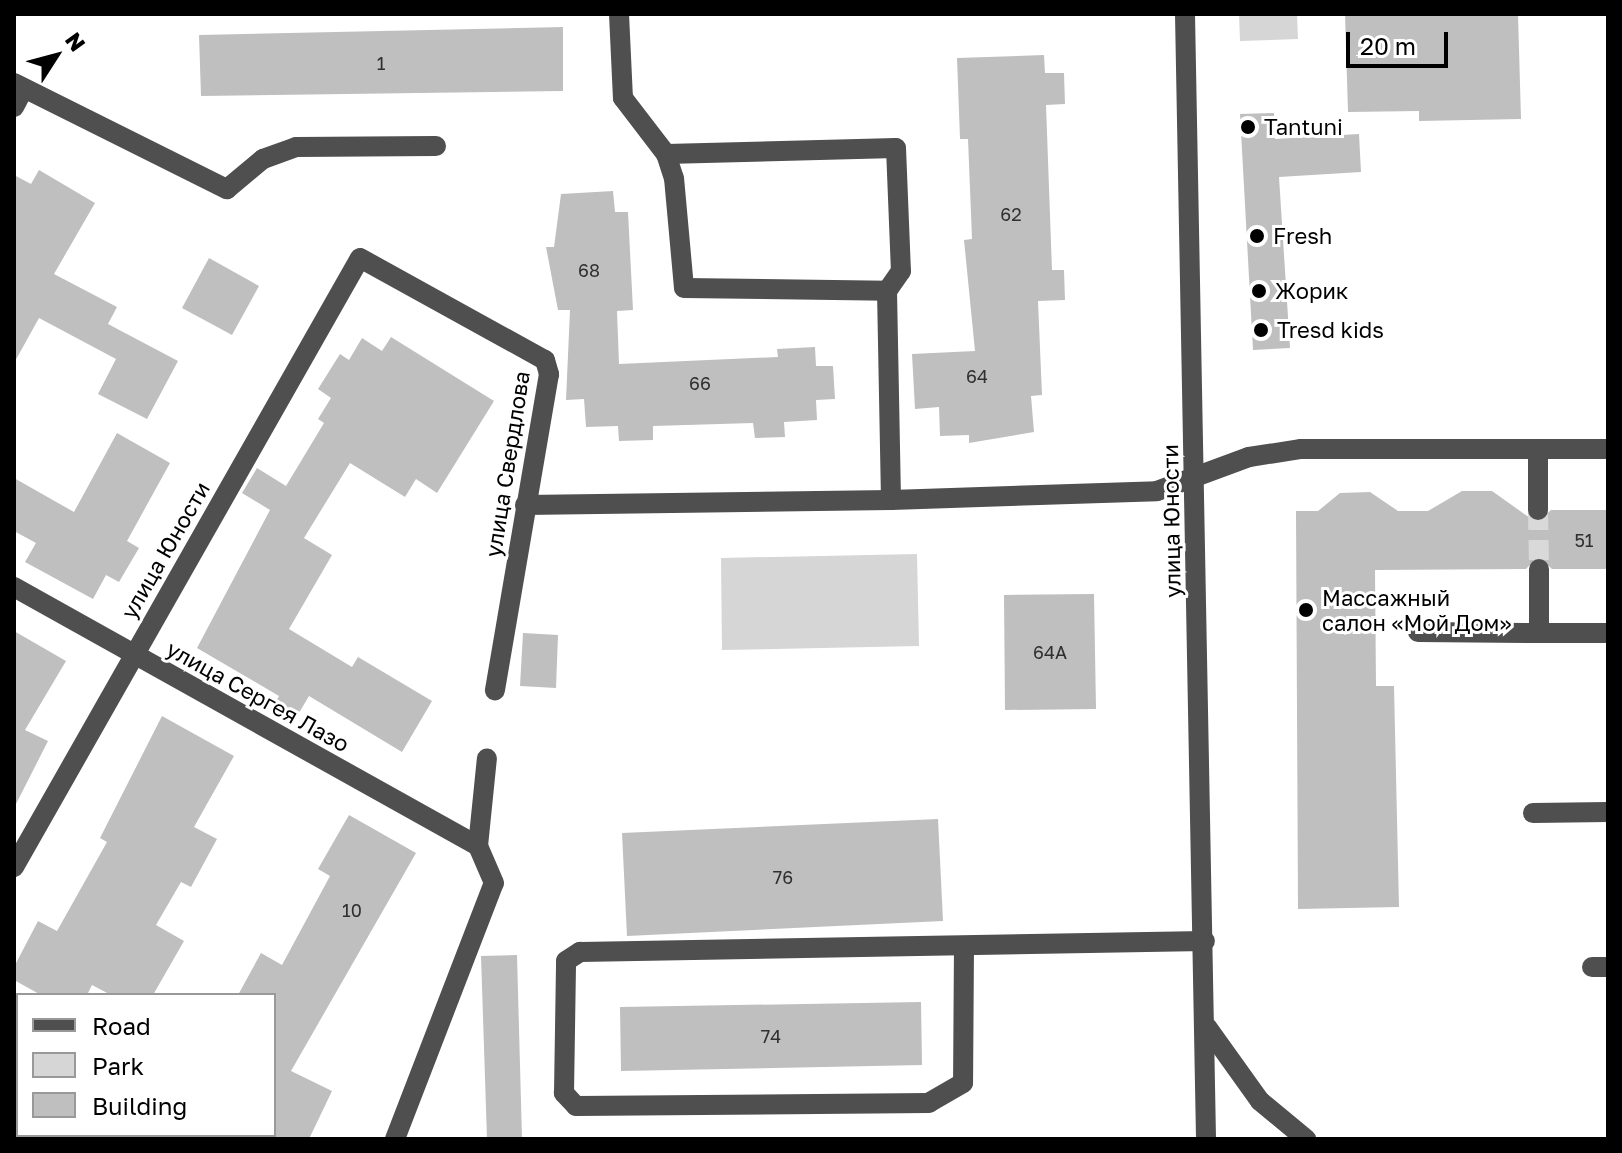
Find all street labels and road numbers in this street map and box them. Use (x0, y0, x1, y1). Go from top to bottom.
street label: улица Свердлова (479, 369, 535, 559)
street label: улица Юности (1156, 444, 1186, 598)
street label: улица Юности (115, 477, 215, 623)
street label: улица Сергея Лазо (162, 635, 354, 757)

